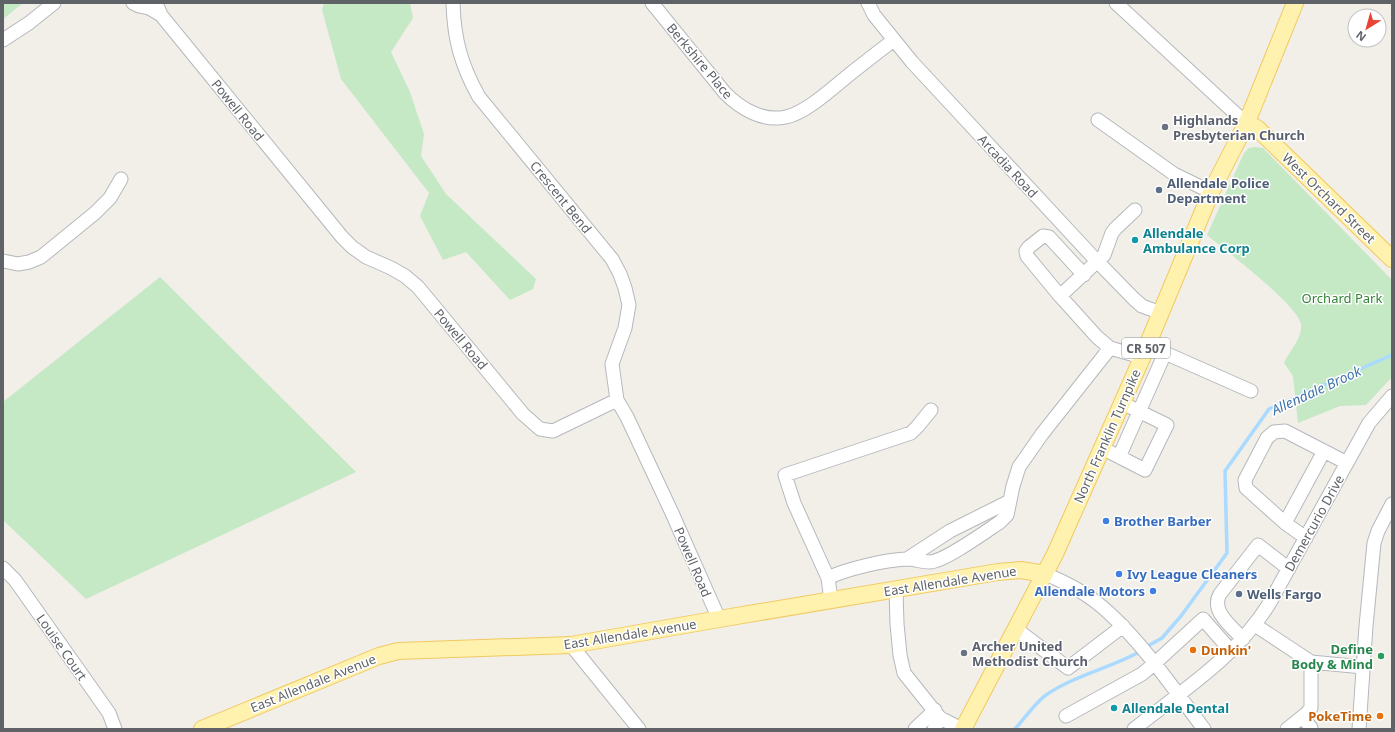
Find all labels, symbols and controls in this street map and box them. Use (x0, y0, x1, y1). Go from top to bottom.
north arrow (1347, 8, 1387, 48)
street label: Berkshire Place (663, 19, 737, 103)
text: N (1353, 28, 1369, 45)
street label: Powell Road (208, 75, 268, 145)
place label: Highlands Presbyterian Church (1173, 111, 1305, 144)
marker: Highlands Presbyterian Church (1160, 122, 1170, 132)
street label: Arcadia Road (974, 131, 1042, 201)
street label: West Orchard Street (1278, 149, 1380, 247)
street label: Crescent Bend (526, 157, 596, 237)
place label: Allendale Police Department (1167, 174, 1270, 207)
marker: Allendale Police Department (1154, 185, 1164, 195)
place label: Allendale Ambulance Corp (1143, 224, 1250, 257)
marker: Allendale Ambulance Corp (1130, 235, 1140, 245)
park label: Orchard Park (1302, 289, 1382, 307)
street label: Powell Road (430, 305, 492, 373)
road number: CR 507 (1122, 338, 1170, 358)
water label: Allendale Brook (1267, 360, 1365, 420)
street label: North Franklin Turnpike (1069, 366, 1145, 506)
street label: Demercurio Drive (1280, 471, 1348, 575)
place label: Brother Barber (1114, 512, 1212, 530)
marker: Brother Barber (1101, 516, 1111, 526)
street label: Powell Road (670, 524, 716, 600)
street label: East Allendale Avenue (882, 562, 1018, 600)
place label: Ivy League Cleaners (1127, 565, 1257, 583)
marker: Ivy League Cleaners (1114, 569, 1124, 579)
place label: Allendale Motors (1035, 582, 1145, 600)
place label: Wells Fargo (1247, 585, 1322, 603)
marker: Allendale Motors (1148, 586, 1158, 596)
marker: Wells Fargo (1234, 589, 1244, 599)
street label: Louise Court (32, 610, 92, 684)
street label: East Allendale Avenue (562, 615, 698, 653)
place label: Archer United Methodist Church (972, 637, 1088, 670)
place label: Define Body & Mind (1291, 640, 1373, 673)
place label: Dunkin' (1201, 641, 1251, 659)
marker: Dunkin' (1188, 645, 1198, 655)
marker: Archer United Methodist Church (959, 648, 969, 658)
street label: East Allendale Avenue (247, 650, 379, 716)
marker: Define Body & Mind (1376, 651, 1386, 661)
place label: Allendale Dental (1122, 699, 1229, 717)
marker: Allendale Dental (1109, 703, 1119, 713)
place label: PokeTime (1308, 707, 1372, 725)
marker: PokeTime (1375, 711, 1385, 721)

